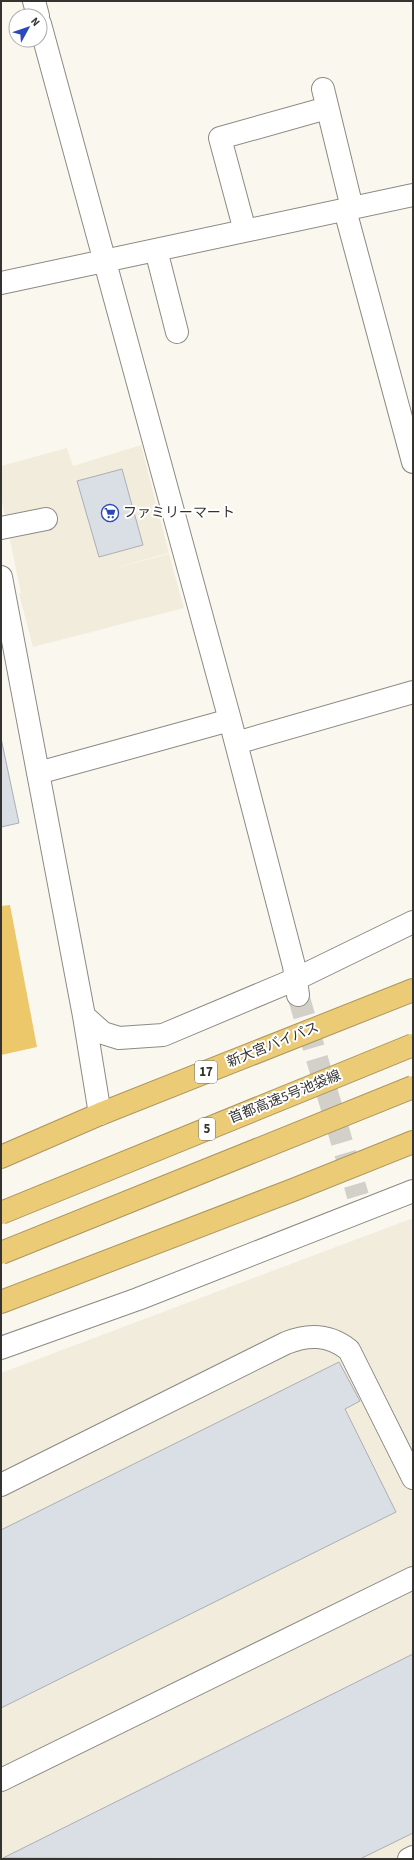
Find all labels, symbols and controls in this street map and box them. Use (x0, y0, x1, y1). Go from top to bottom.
north arrow (8, 8, 48, 48)
text: N (27, 14, 43, 30)
supermarket icon: ファミリーマート (100, 503, 120, 523)
place label: ファミリーマート (123, 503, 235, 523)
street label: 新大宮バイパス (224, 1017, 322, 1073)
road number: 17 (195, 1061, 217, 1083)
street label: 首都高速5号池袋線 (226, 1065, 344, 1129)
road number: 5 (199, 1118, 215, 1140)

